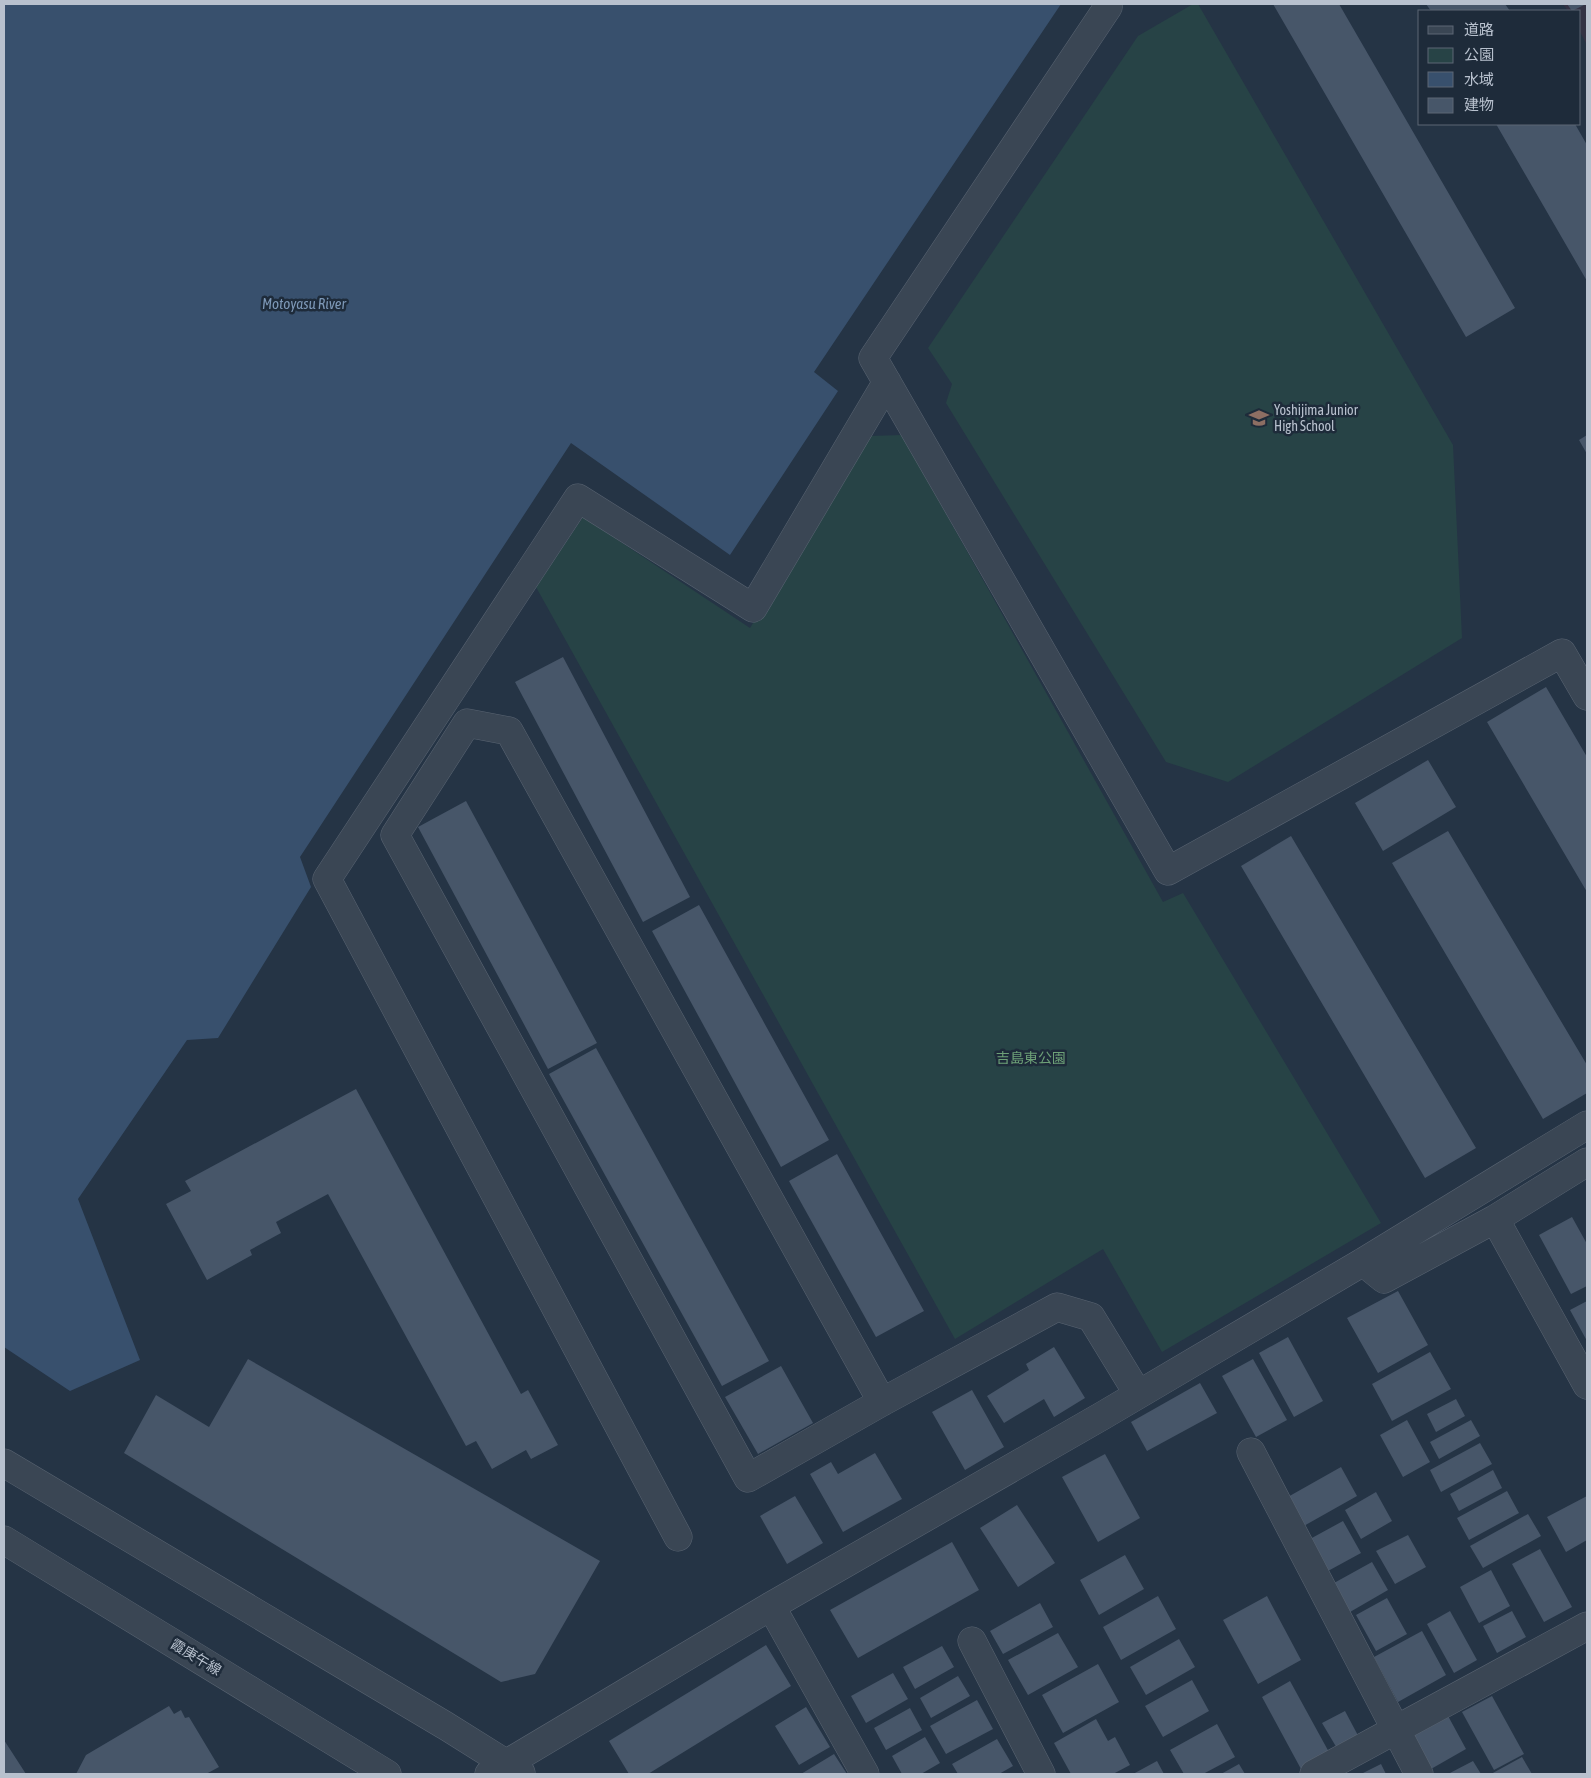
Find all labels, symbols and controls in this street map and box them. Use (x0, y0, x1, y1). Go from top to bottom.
legend (1418, 10, 1581, 125)
text: 道路 (1464, 21, 1494, 38)
text: 公園 (1464, 46, 1494, 63)
text: 水域 (1464, 71, 1494, 88)
text: 建物 (1464, 96, 1494, 113)
water label: Motoyasu River (262, 295, 347, 312)
place label: Yoshijima Junior High School (1274, 402, 1359, 434)
school or university icon: Yoshijima Junior High School (1248, 407, 1270, 429)
park label: 吉島東公園 (996, 1050, 1066, 1066)
street label: 霞庚午線 (168, 1636, 224, 1678)

